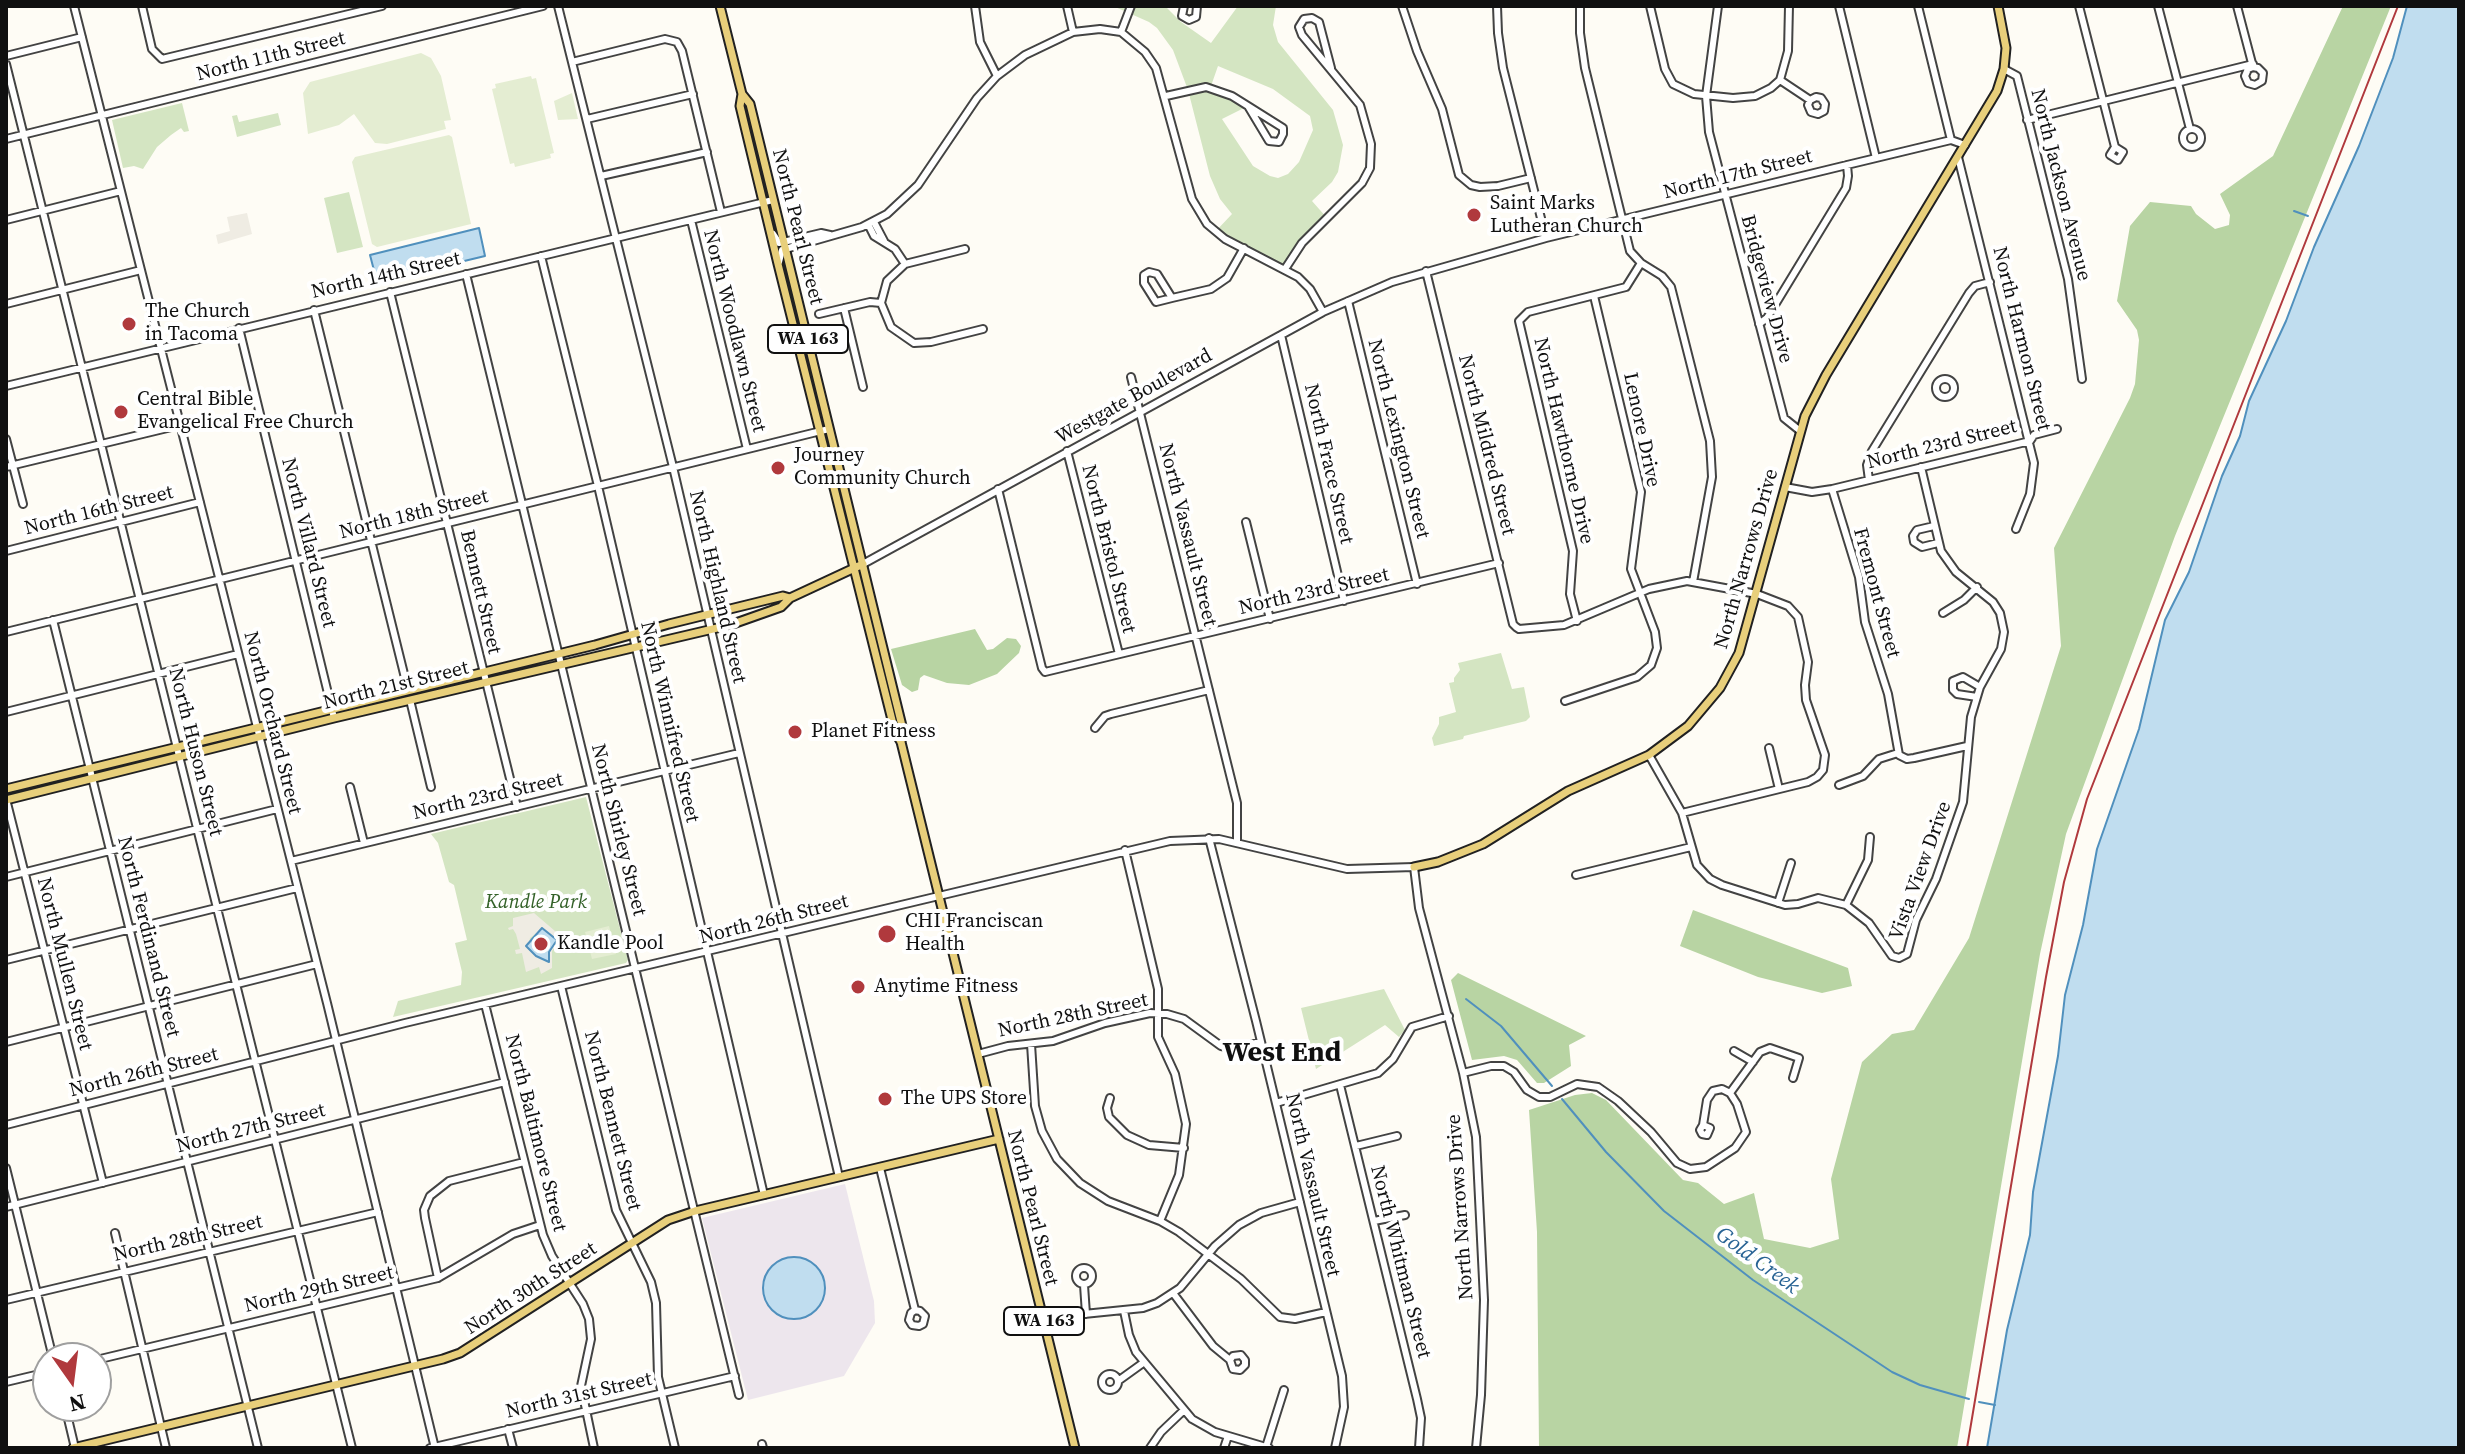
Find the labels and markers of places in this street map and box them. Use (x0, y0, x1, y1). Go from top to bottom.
place label: Saint Marks Lutheran Church (1490, 192, 1643, 239)
marker: Saint Marks Lutheran Church (1465, 206, 1483, 224)
place label: The Church in Tacoma (145, 300, 250, 347)
marker: The Church in Tacoma (120, 315, 138, 333)
place label: Central Bible Evangelical Free Church (137, 388, 354, 435)
marker: Central Bible Evangelical Free Church (112, 403, 130, 421)
place label: Journey Community Church (794, 444, 971, 491)
marker: Journey Community Church (769, 459, 787, 477)
place label: Planet Fitness (811, 720, 936, 744)
marker: Planet Fitness (786, 723, 804, 741)
place label: CHI Franciscan Health (905, 910, 1043, 957)
marker: CHI Franciscan Health (876, 923, 898, 945)
place label: Kandle Pool (557, 932, 664, 956)
marker: Kandle Pool (532, 935, 550, 953)
place label: Anytime Fitness (874, 975, 1018, 999)
marker: Anytime Fitness (849, 978, 867, 996)
place label: The UPS Store (901, 1087, 1027, 1111)
marker: The UPS Store (876, 1090, 894, 1108)

